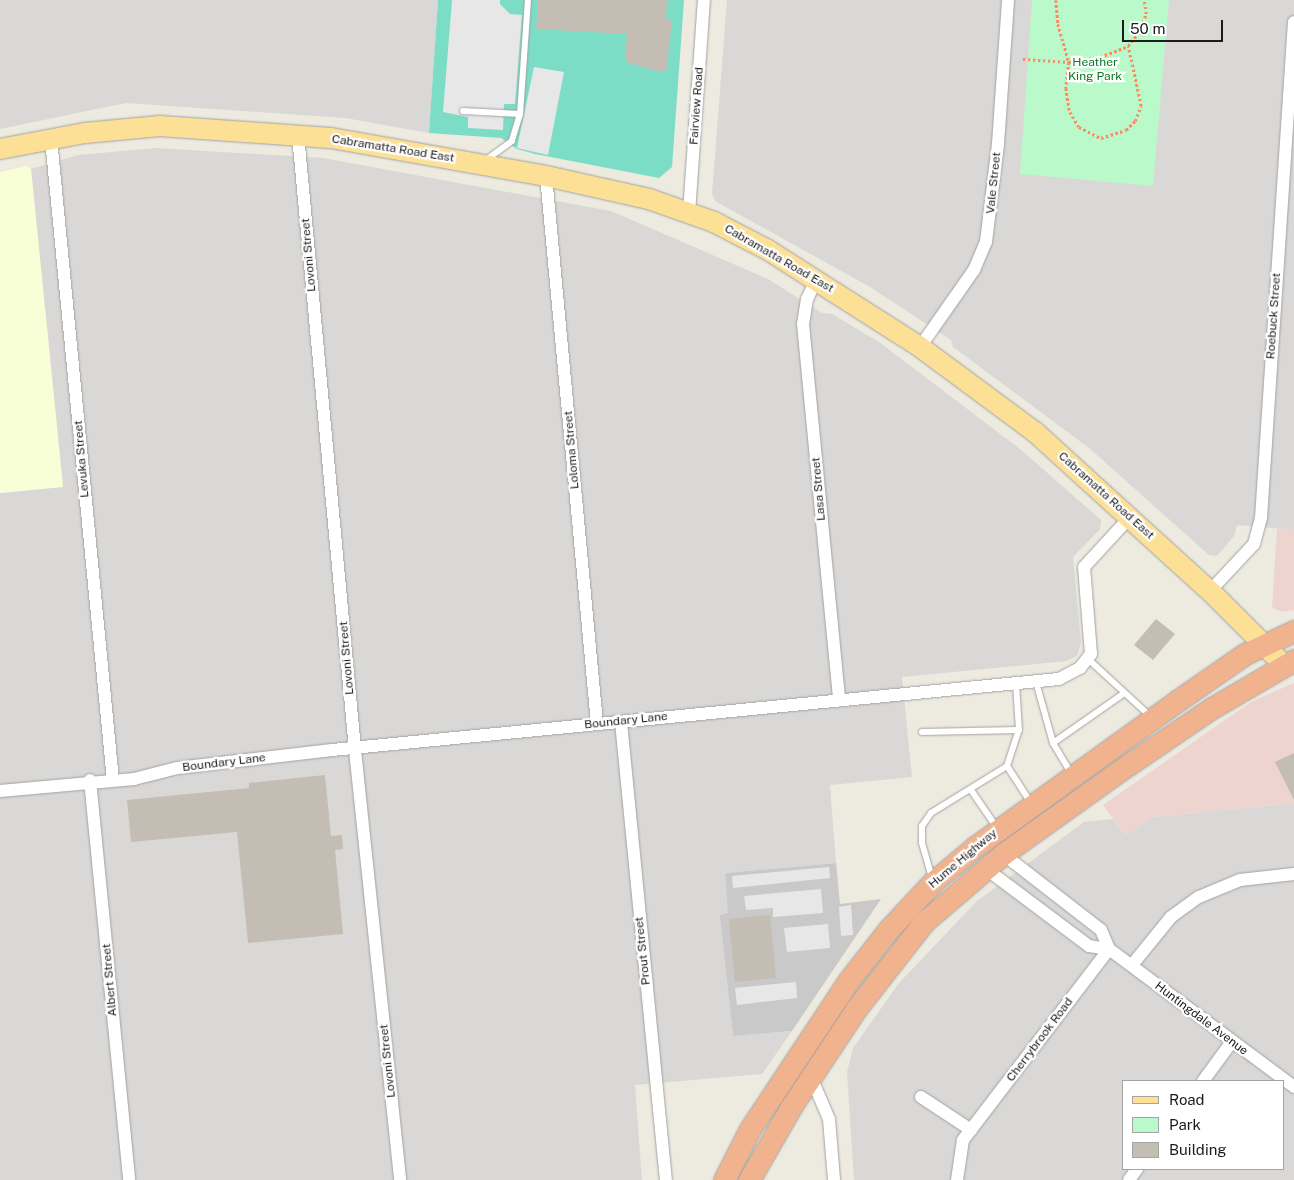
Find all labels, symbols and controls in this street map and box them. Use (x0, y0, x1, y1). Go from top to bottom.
scale bar (1124, 10, 1225, 42)
text: 50 m (1130, 20, 1165, 37)
park label: Heather King Park (1068, 56, 1122, 84)
street label: Fairview Road (687, 67, 707, 145)
street label: Cabramatta Road East (331, 132, 455, 166)
street label: Vale Street (984, 151, 1004, 215)
street label: Lovoni Street (299, 218, 319, 292)
street label: Cabramatta Road East (722, 222, 836, 296)
street label: Roebuck Street (1264, 272, 1284, 360)
street label: Loloma Street (561, 410, 583, 490)
street label: Levuka Street (71, 420, 93, 498)
street label: Cabramatta Road East (1055, 449, 1157, 543)
street label: Lasa Street (809, 456, 829, 522)
street label: Lovoni Street (337, 621, 357, 695)
street label: Boundary Lane (584, 709, 668, 733)
street label: Boundary Lane (181, 751, 267, 775)
street label: Hume Highway (926, 826, 1000, 892)
street label: Prout Street (632, 916, 654, 986)
street label: Albert Street (100, 943, 120, 1017)
street label: Huntingdale Avenue (1152, 979, 1250, 1059)
street label: Cherrybrook Road (1004, 995, 1076, 1085)
street label: Lovoni Street (377, 1023, 399, 1099)
legend (1122, 1080, 1284, 1170)
text: Road (1169, 1091, 1205, 1108)
text: Park (1169, 1116, 1201, 1133)
text: Building (1169, 1141, 1227, 1158)

